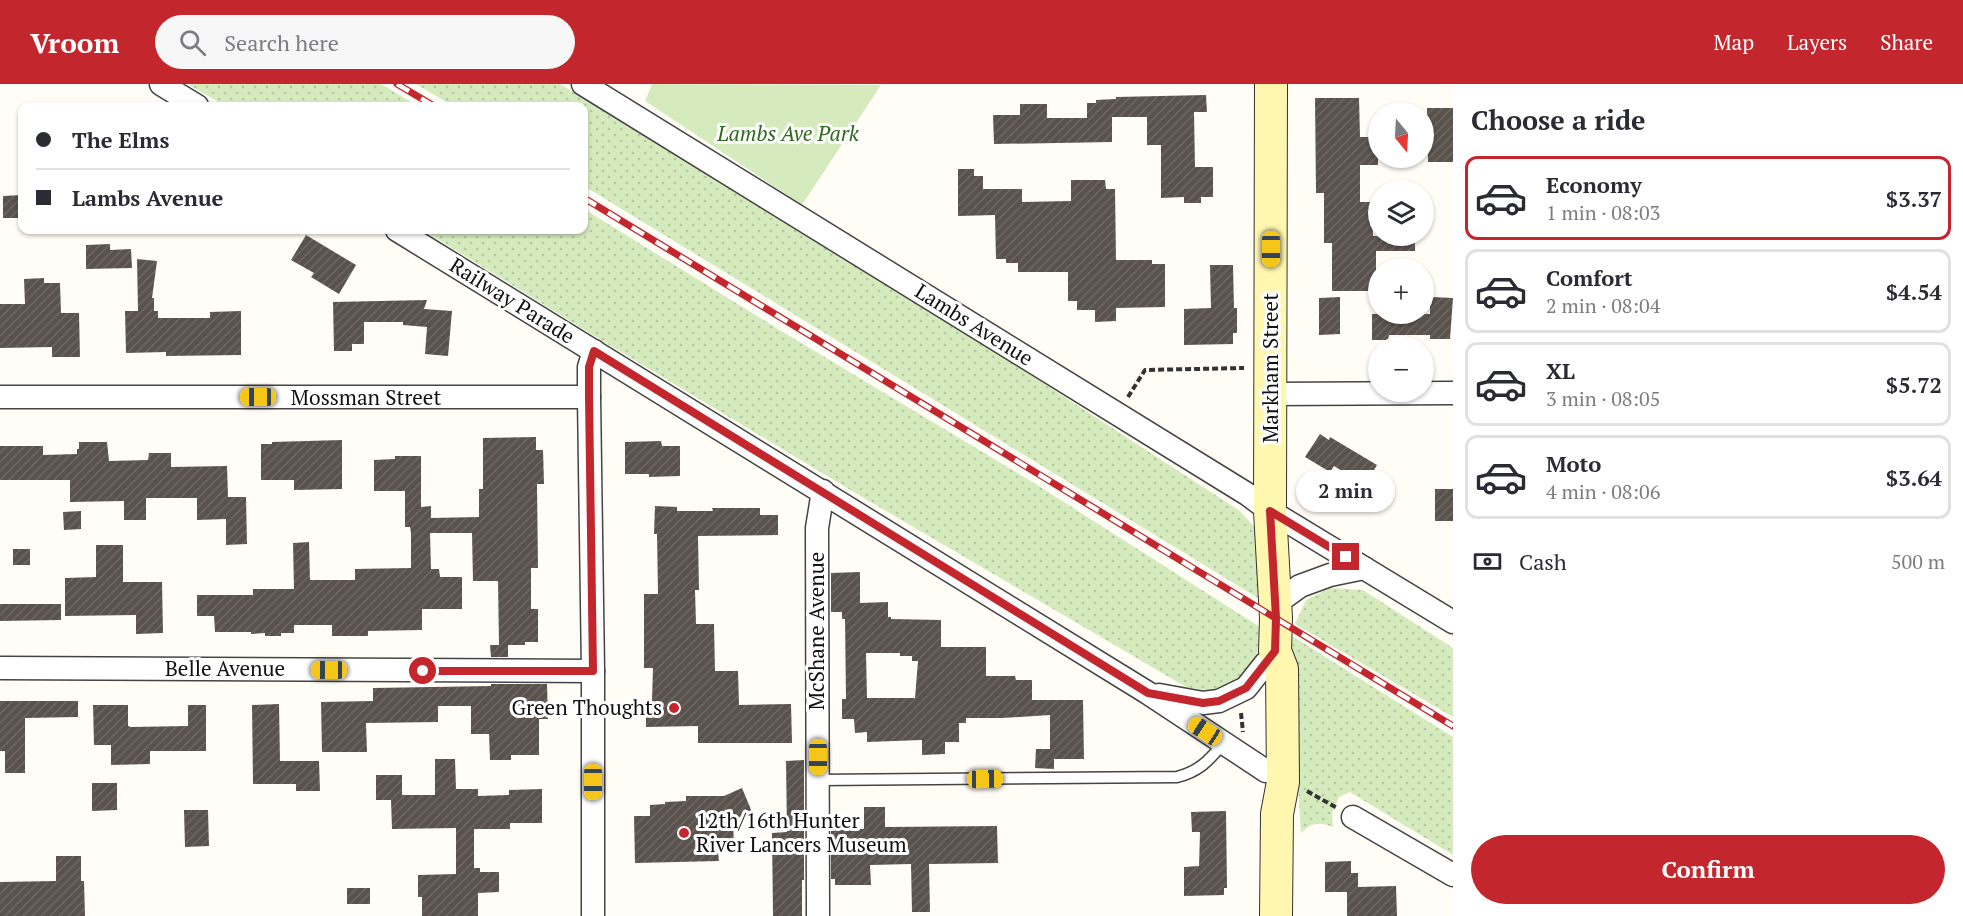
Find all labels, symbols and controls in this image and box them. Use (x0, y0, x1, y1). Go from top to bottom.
search box (155, 15, 575, 69)
text: Vroom (30, 24, 119, 61)
icon: search (176, 26, 209, 59)
text: Search here (224, 28, 339, 57)
text: Map (1713, 28, 1754, 56)
text: Layers (1787, 28, 1847, 56)
text: Share (1880, 28, 1933, 56)
north arrow (1368, 102, 1434, 168)
map controls (1368, 102, 1434, 402)
text: Choose a ride (1471, 102, 1646, 138)
park label: Lambs Ave Park (716, 119, 860, 147)
text: The Elms (72, 125, 169, 154)
text: Economy (1546, 170, 1642, 199)
icon: car (1474, 171, 1528, 225)
button: layers (1368, 180, 1434, 246)
text: Lambs Avenue (72, 183, 223, 212)
text: $3.37 (1886, 184, 1942, 213)
text: 1 min · 08:03 (1546, 199, 1660, 226)
car (1262, 231, 1280, 267)
street label: Railway Parade (445, 251, 580, 350)
button: + (1368, 258, 1434, 324)
text: Comfort (1546, 263, 1632, 292)
icon: car (1474, 264, 1528, 318)
street label: Lambs Avenue (910, 277, 1039, 372)
text: $4.54 (1886, 277, 1942, 306)
text: 2 min · 08:04 (1546, 292, 1660, 319)
street label: Markham Street (1256, 293, 1284, 443)
button: − (1368, 336, 1434, 402)
text: XL (1546, 356, 1575, 385)
icon: car (1474, 357, 1528, 411)
text: $5.72 (1886, 370, 1942, 399)
street label: Mossman Street (291, 383, 441, 411)
text: 3 min · 08:05 (1546, 385, 1660, 412)
car (240, 388, 276, 406)
text: Moto (1546, 449, 1601, 478)
icon: car (1474, 450, 1528, 504)
text: $3.64 (1886, 463, 1942, 492)
callout: 2 min (1296, 470, 1396, 512)
text: 2 min (1318, 477, 1373, 504)
text: 4 min · 08:06 (1546, 478, 1660, 505)
route end (1332, 543, 1359, 570)
icon: cash (1471, 545, 1504, 578)
text: Cash (1519, 547, 1567, 576)
text: 500 m (1891, 548, 1945, 575)
street label: McShane Avenue (802, 552, 830, 710)
street label: Belle Avenue (165, 654, 285, 682)
route start (409, 657, 436, 684)
car (311, 661, 347, 679)
place label: Green Thoughts (512, 693, 662, 721)
marker: Green Thoughts (667, 701, 681, 715)
car (1185, 714, 1225, 748)
car (809, 739, 827, 775)
car (584, 764, 602, 800)
car (967, 770, 1003, 788)
place label: 12th/16th Hunter River Lancers Museum (696, 806, 907, 858)
marker: 12th/16th Hunter River Lancers Museum (677, 826, 691, 840)
button: Confirm (1471, 835, 1945, 904)

